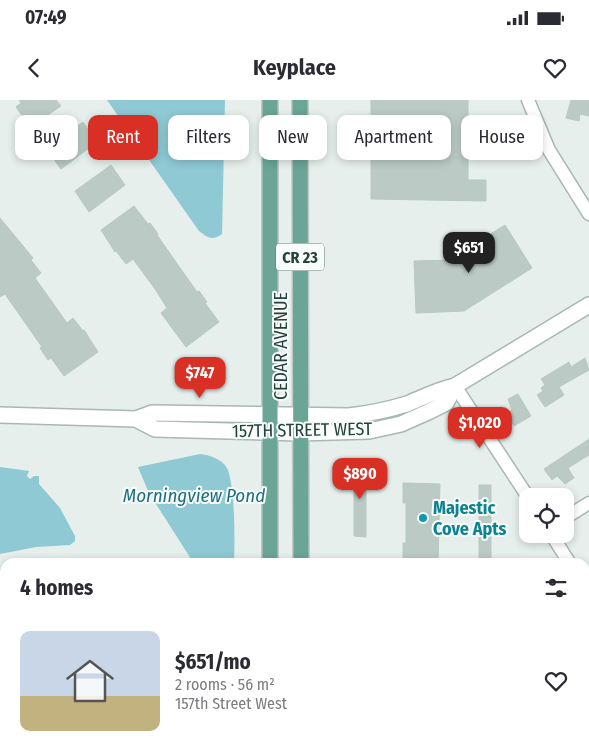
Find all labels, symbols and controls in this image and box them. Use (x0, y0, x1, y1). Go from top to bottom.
text: 07:49 (25, 6, 67, 29)
icon: back (20, 54, 48, 82)
text: Keyplace (253, 54, 336, 81)
icon: heart (541, 54, 569, 82)
chip: Buy (15, 115, 78, 160)
chip: Rent (88, 115, 158, 160)
chip: Filters (168, 115, 249, 160)
chip: New (259, 115, 327, 160)
chip: Apartment (337, 115, 451, 160)
chip: House (461, 115, 543, 160)
pin: $651 (439, 232, 499, 274)
text: $651 (454, 238, 484, 257)
road number: CR 23 (276, 244, 324, 270)
street label: CEDAR AVENUE (270, 292, 292, 400)
pin: $747 (170, 356, 230, 399)
text: $747 (186, 363, 214, 382)
pin: $1,020 (439, 406, 521, 449)
text: $1,020 (459, 413, 501, 432)
street label: 157TH STREET WEST (232, 418, 373, 442)
pin: $890 (330, 458, 390, 500)
text: $890 (343, 464, 377, 483)
water label: Morningview Pond (123, 484, 265, 507)
map controls (519, 488, 574, 543)
button: locate (519, 488, 574, 543)
place label: Majestic Cove Apts (433, 497, 507, 540)
marker: Majestic Cove Apts (417, 512, 429, 524)
icon: filters (542, 574, 570, 602)
text: 4 homes (20, 575, 93, 601)
text: $651/mo (175, 649, 251, 675)
icon: home (60, 651, 120, 711)
icon: heart (542, 667, 570, 695)
text: 2 rooms · 56 m² (175, 675, 275, 694)
text: 157th Street West (175, 694, 287, 713)

